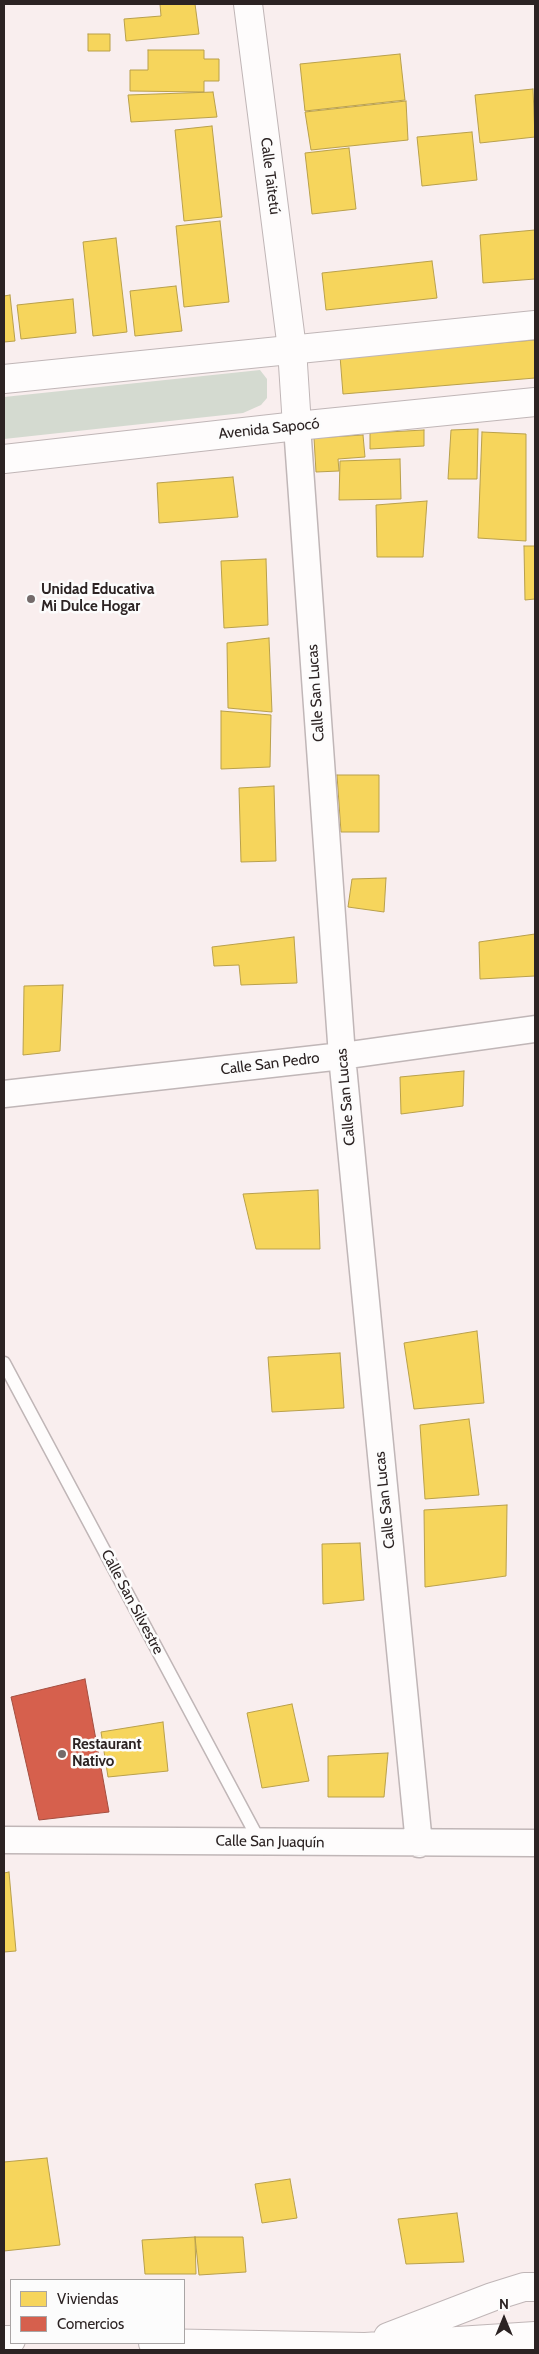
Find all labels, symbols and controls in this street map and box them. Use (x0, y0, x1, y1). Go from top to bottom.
street label: Calle Taitetú (256, 136, 284, 216)
street label: Avenida Sapocó (218, 415, 320, 443)
place label: Unidad Educativa Mi Dulce Hogar (41, 581, 154, 616)
marker: Unidad Educativa Mi Dulce Hogar (25, 593, 37, 605)
street label: Calle San Lucas (304, 644, 328, 742)
street label: Calle San Lucas (333, 1048, 359, 1146)
street label: Calle San Pedro (220, 1049, 320, 1079)
street label: Calle San Lucas (371, 1450, 399, 1550)
street label: Calle San Silvestre (97, 1547, 167, 1657)
place label: Restaurant Nativo (72, 1736, 142, 1771)
marker: Restaurant Nativo (56, 1748, 68, 1760)
street label: Calle San Juaquín (215, 1832, 325, 1852)
legend (10, 2279, 185, 2344)
text: Viviendas (57, 2290, 118, 2308)
north arrow (479, 2294, 529, 2344)
text: N (499, 2295, 509, 2313)
text: Comercios (57, 2315, 124, 2333)

